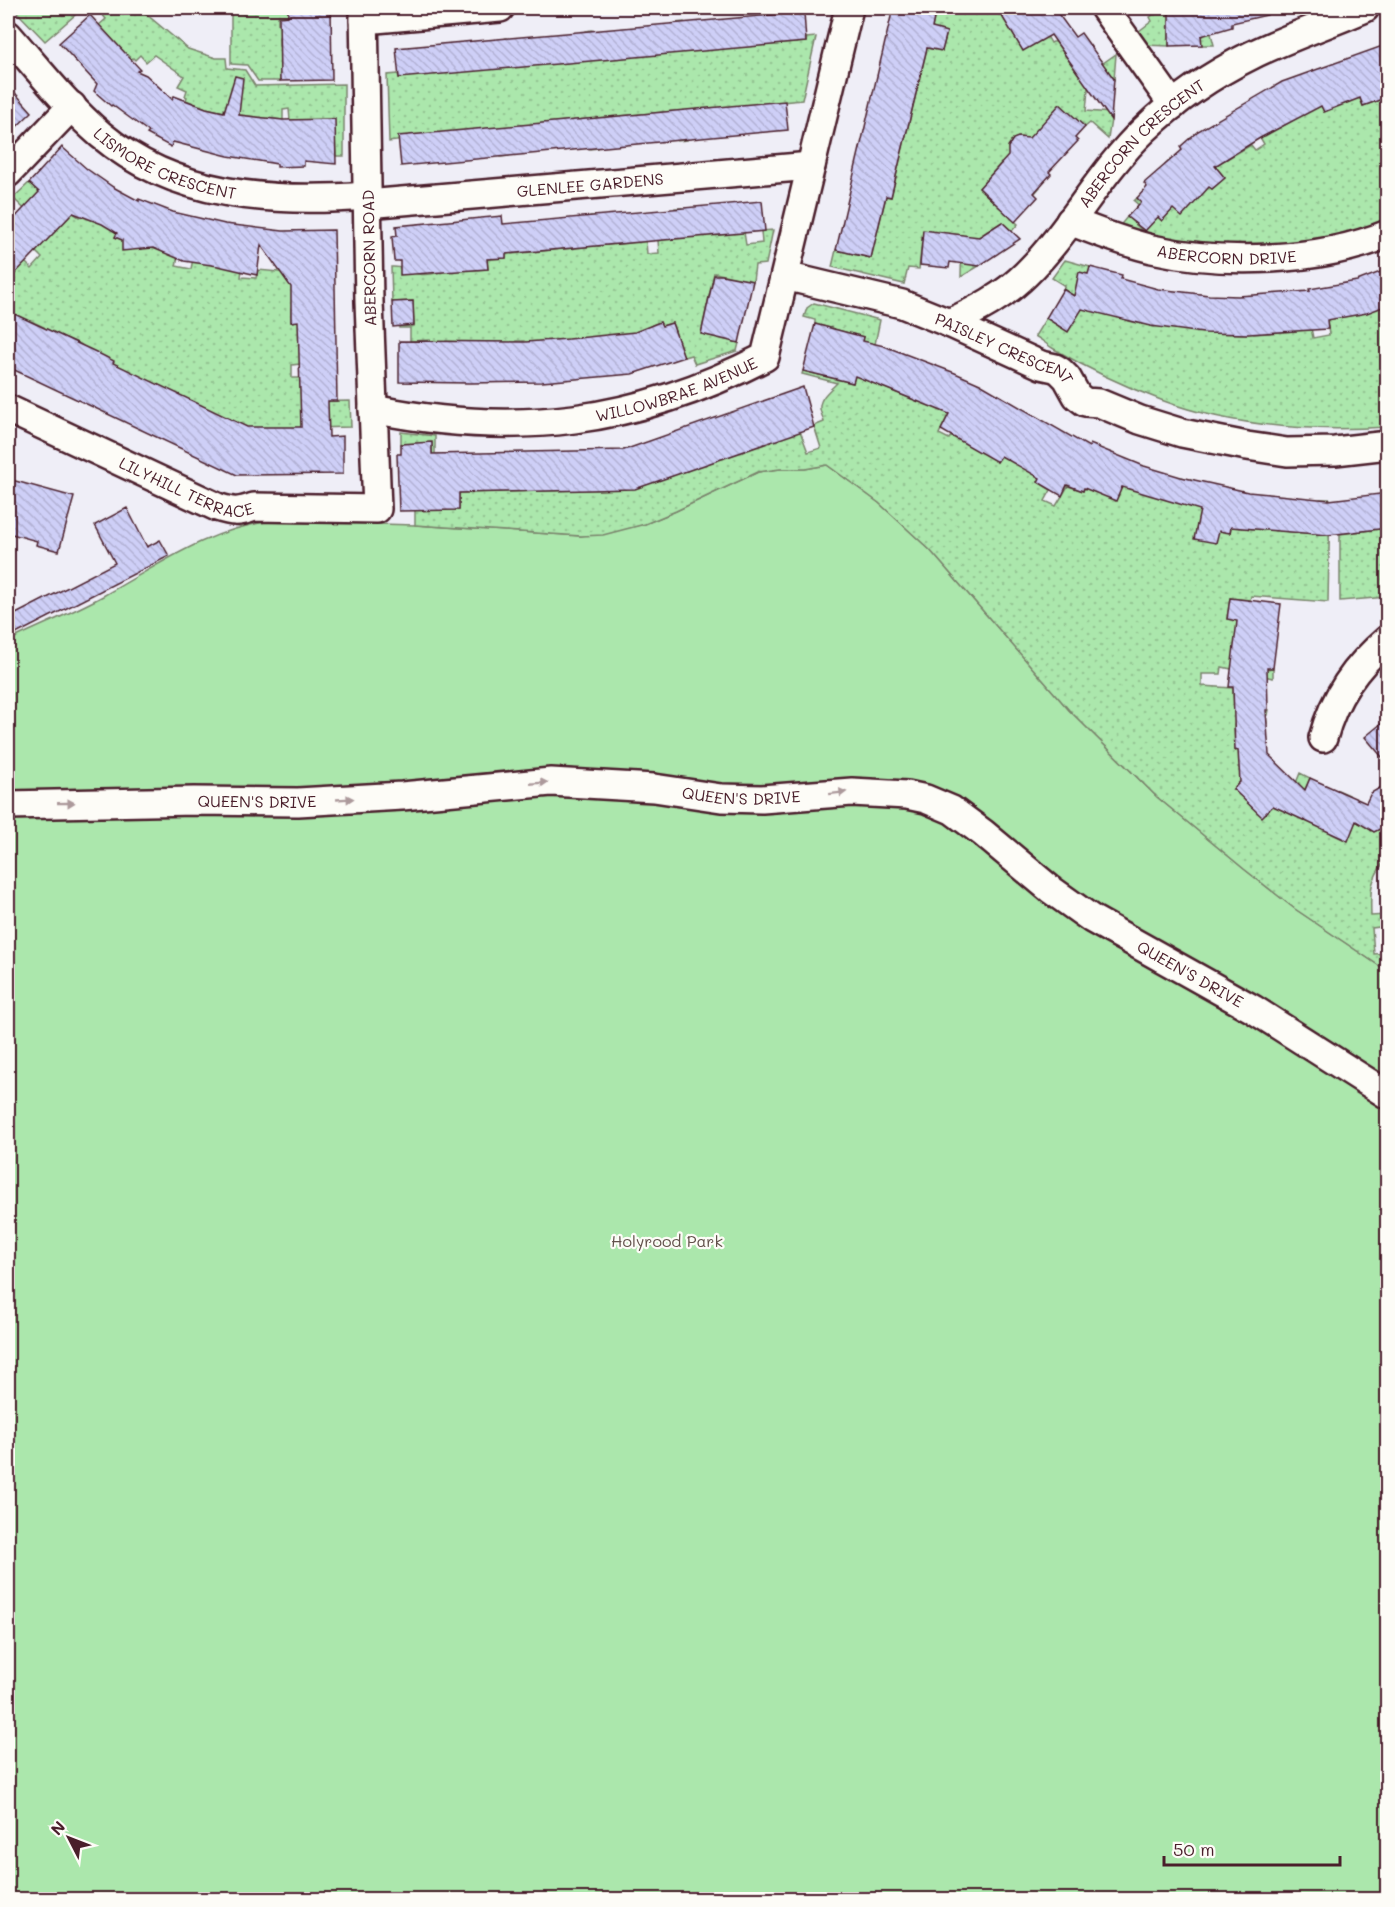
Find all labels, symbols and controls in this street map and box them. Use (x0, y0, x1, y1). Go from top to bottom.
street label: ABERCORN CRESCENT (1073, 74, 1209, 211)
street label: LISMORE CRESCENT (90, 122, 238, 203)
street label: GLENLEE GARDENS (516, 168, 664, 201)
street label: ABERCORN ROAD (357, 189, 380, 327)
street label: ABERCORN DRIVE (1155, 239, 1297, 269)
street label: PAISLEY CRESCENT (932, 308, 1079, 387)
street label: WILLOWBRAE AVENUE (594, 352, 760, 426)
street label: LILYHILL TERRACE (116, 452, 256, 521)
one-way arrow (530, 778, 549, 787)
street label: QUEEN'S DRIVE (681, 781, 801, 809)
one-way arrow (828, 788, 847, 798)
street label: QUEEN'S DRIVE (197, 790, 317, 812)
one-way arrow (335, 794, 354, 804)
one-way arrow (56, 798, 75, 808)
street label: QUEEN'S DRIVE (1134, 935, 1248, 1012)
park label: Holyrood Park (611, 1230, 723, 1251)
north arrow (39, 1808, 99, 1868)
text: N (46, 1816, 69, 1839)
scale bar (1164, 1829, 1340, 1867)
text: 50 m (1173, 1837, 1215, 1861)

